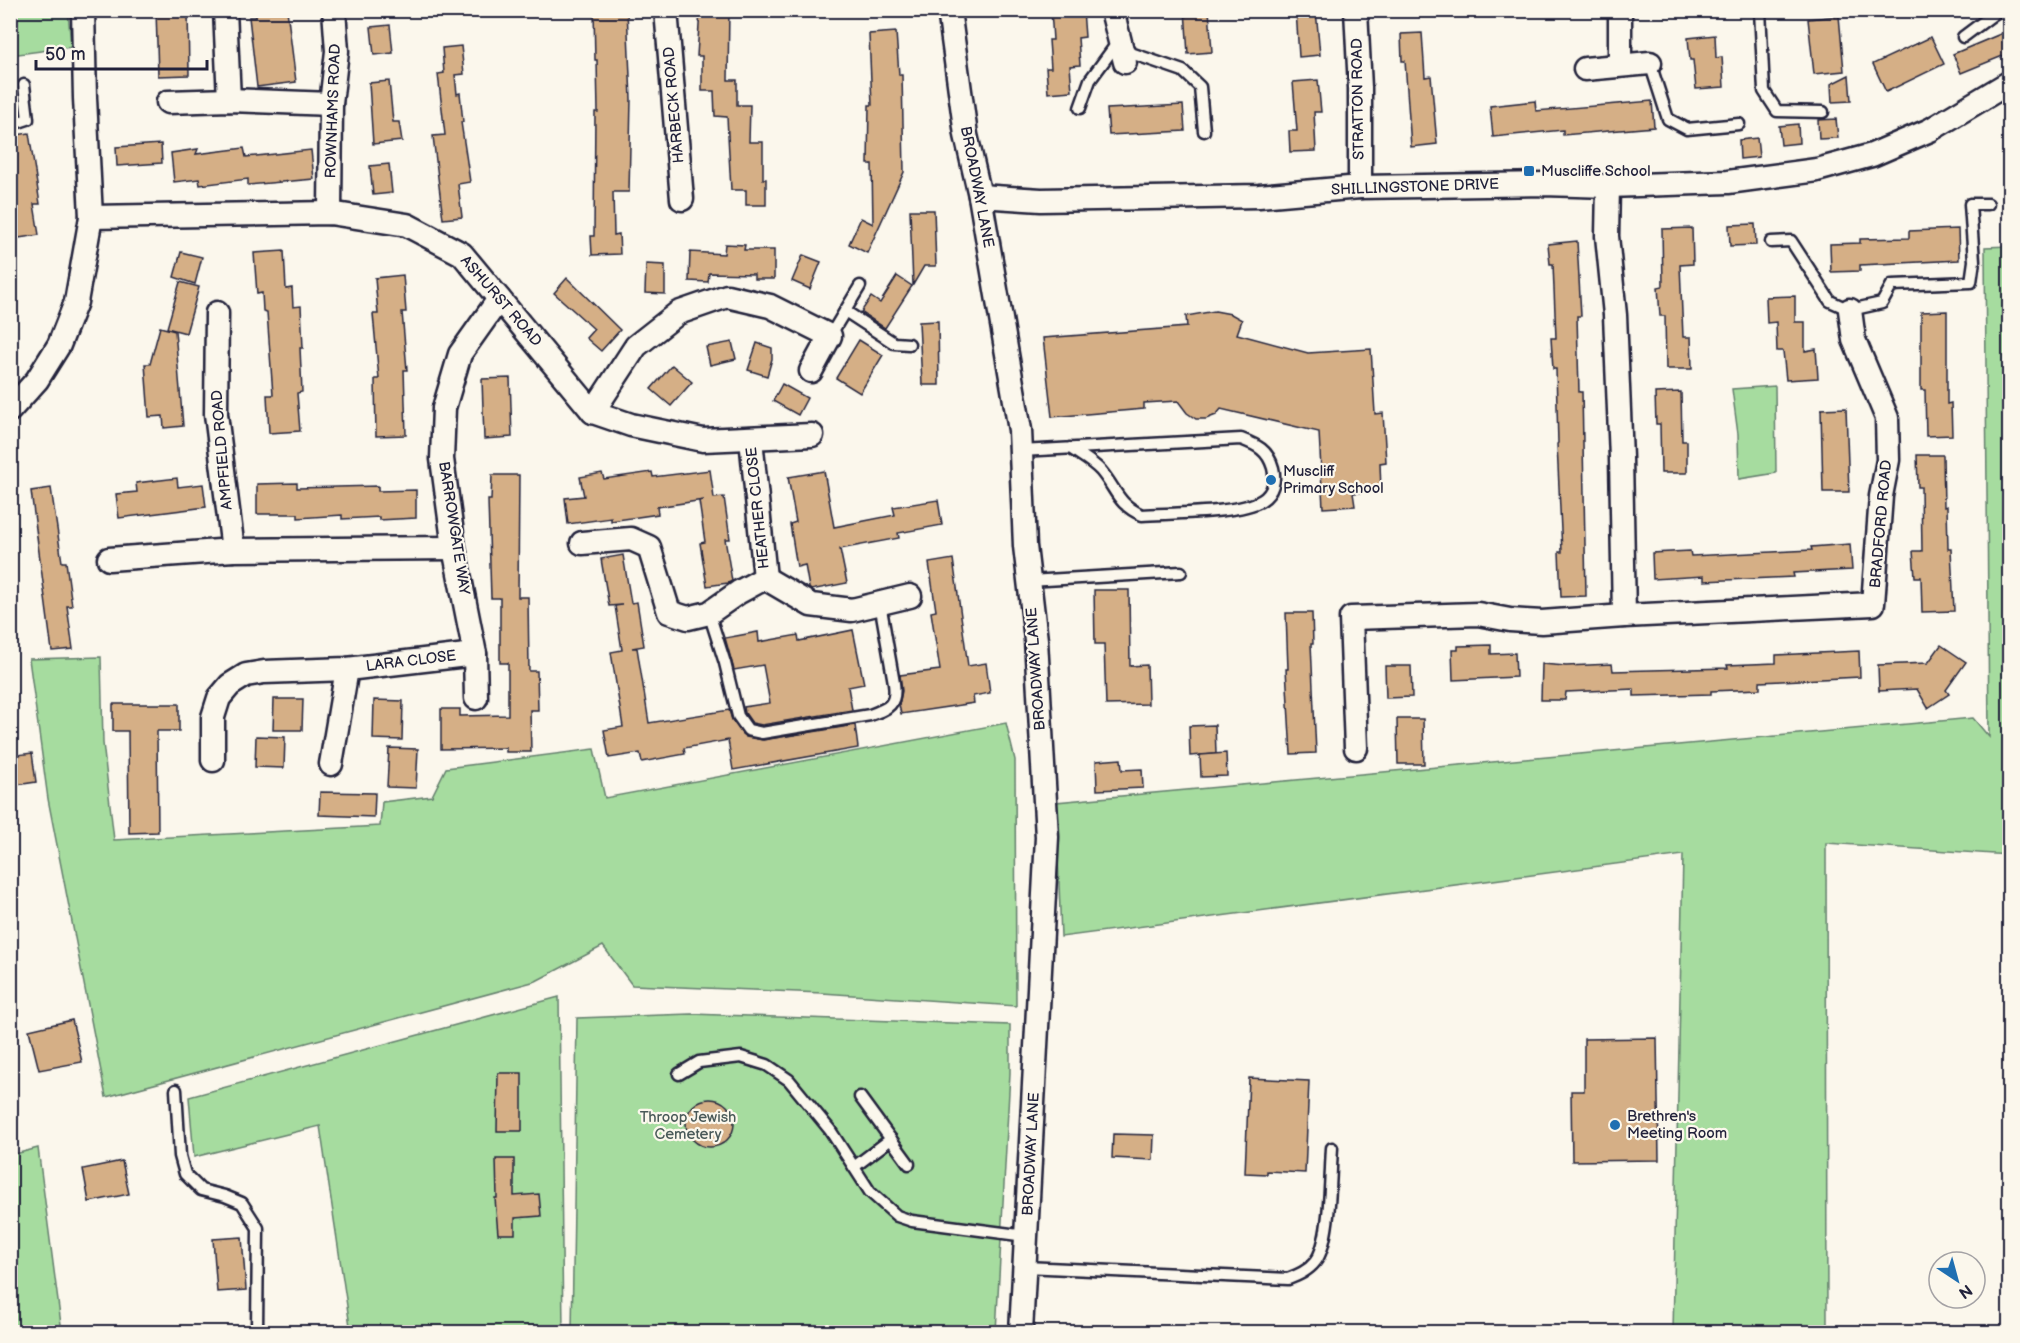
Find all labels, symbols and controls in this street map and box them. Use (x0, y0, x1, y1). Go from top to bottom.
scale bar (36, 33, 207, 71)
street label: STRATTON ROAD (1347, 38, 1369, 160)
street label: ROWNHAMS ROAD (321, 43, 345, 179)
text: 50 m (45, 44, 86, 65)
street label: HARBECK ROAD (659, 46, 689, 164)
street label: BROADWAY LANE (956, 125, 998, 250)
place label: Muscliffe School (1541, 162, 1651, 181)
marker: Muscliffe School (1522, 164, 1536, 178)
street label: SHILLINGSTONE DRIVE (1331, 175, 1499, 199)
street label: ASHURST ROAD (456, 252, 546, 350)
street label: AMPFIELD ROAD (207, 389, 237, 511)
street label: HEATHER CLOSE (742, 446, 774, 570)
street label: BRADFORD ROAD (1866, 459, 1896, 589)
street label: BARROWGATE WAY (434, 460, 474, 596)
place label: Muscliff Primary School (1283, 462, 1384, 498)
marker: Muscliff Primary School (1264, 473, 1278, 487)
street label: BROADWAY LANE (1022, 607, 1050, 731)
street label: LARA CLOSE (365, 646, 457, 676)
street label: BROADWAY LANE (1018, 1092, 1044, 1216)
place label: Brethren's Meeting Room (1627, 1107, 1727, 1143)
park label: Throop Jewish Cemetery (640, 1108, 736, 1144)
marker: Brethren's Meeting Room (1608, 1118, 1622, 1132)
north arrow (1927, 1250, 1987, 1310)
text: N (1954, 1280, 1975, 1302)

